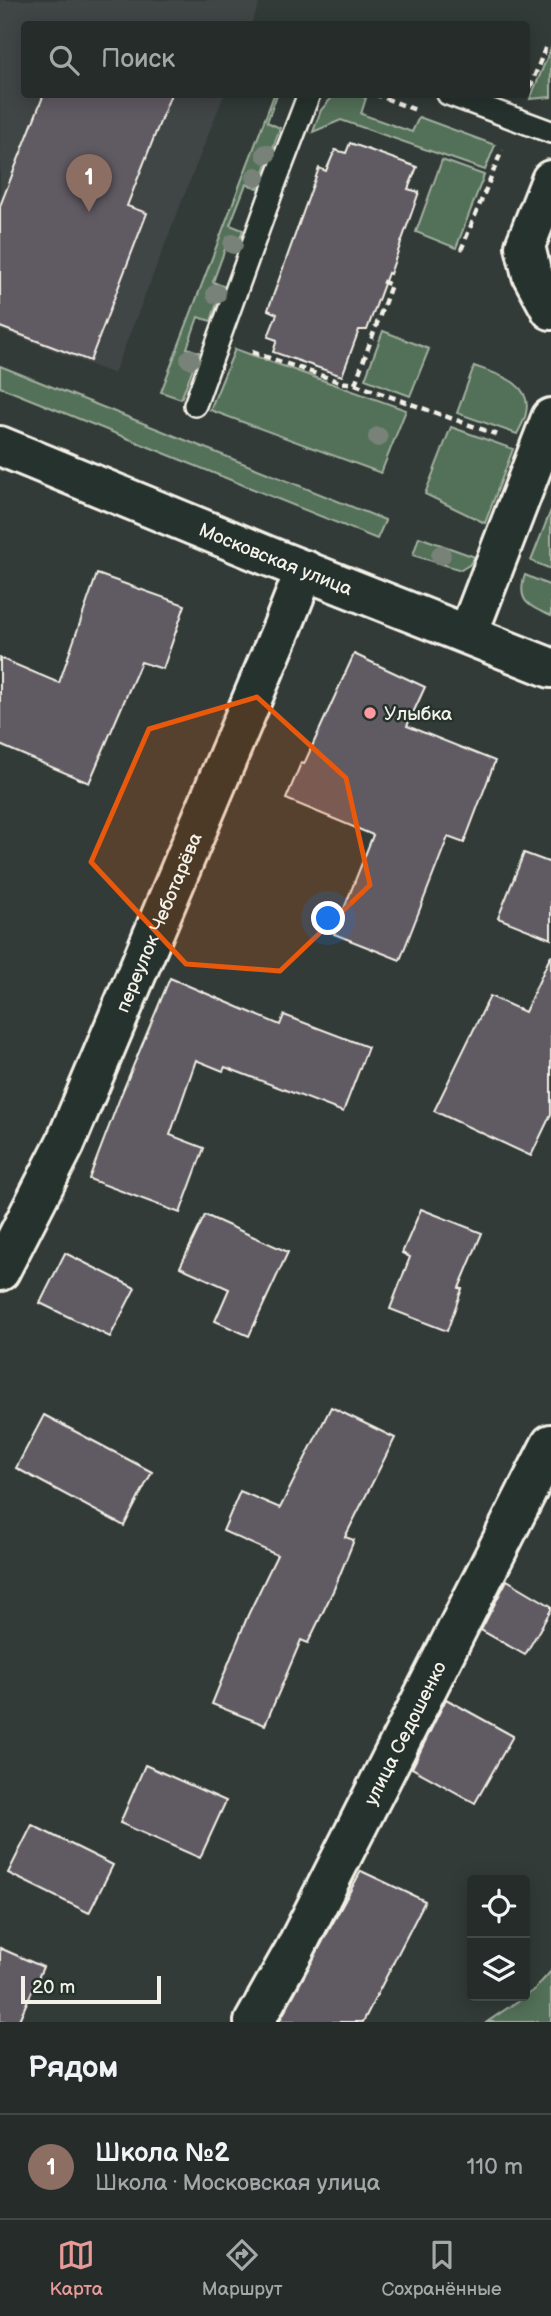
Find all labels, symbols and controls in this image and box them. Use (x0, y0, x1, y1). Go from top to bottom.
search box (21, 21, 530, 98)
icon: search (45, 41, 83, 79)
text: Поиск (101, 44, 175, 75)
pin: 1 (66, 154, 112, 212)
street label: Московская улица (195, 519, 355, 601)
place label: Улыбка (384, 703, 452, 726)
marker: Улыбка (362, 705, 378, 721)
street label: переулок Чеботарёва (112, 830, 208, 1016)
your location (311, 901, 345, 935)
street label: улица Седошенко (360, 1658, 452, 1809)
map controls (467, 1875, 530, 2001)
button: locate (467, 1875, 530, 1938)
button: layers (467, 1938, 530, 2001)
scale bar (21, 1973, 161, 2005)
text: 20 m (32, 1976, 75, 1999)
text: Рядом (28, 2050, 118, 2086)
text: Школа №2 (95, 2138, 230, 2169)
text: 1 (46, 2153, 56, 2181)
text: 110 m (466, 2153, 523, 2181)
text: Школа · Московская улица (95, 2169, 380, 2197)
tab: Карта (49, 2236, 103, 2301)
tab: Маршрут (202, 2236, 283, 2301)
tab: Сохранённые (382, 2236, 502, 2301)

